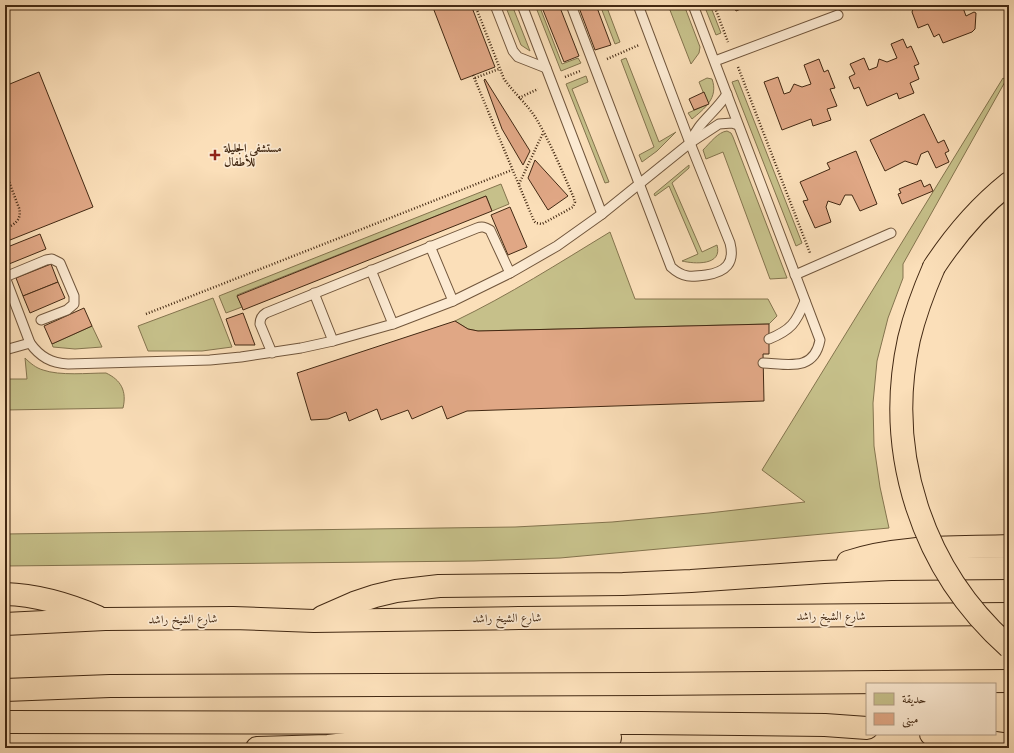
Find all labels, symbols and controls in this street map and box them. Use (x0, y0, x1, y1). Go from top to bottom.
place label: مستشفى الجليلة للأطفال (223, 140, 282, 169)
marker: مستشفى الجليلة للأطفال (209, 149, 221, 161)
street label: شارع الشيخ راشد (796, 608, 866, 627)
street label: شارع الشيخ راشد (472, 609, 542, 630)
street label: شارع الشيخ راشد (148, 610, 218, 631)
legend (866, 683, 996, 735)
text: حديقة (902, 691, 926, 707)
text: مبنى (902, 711, 918, 728)

